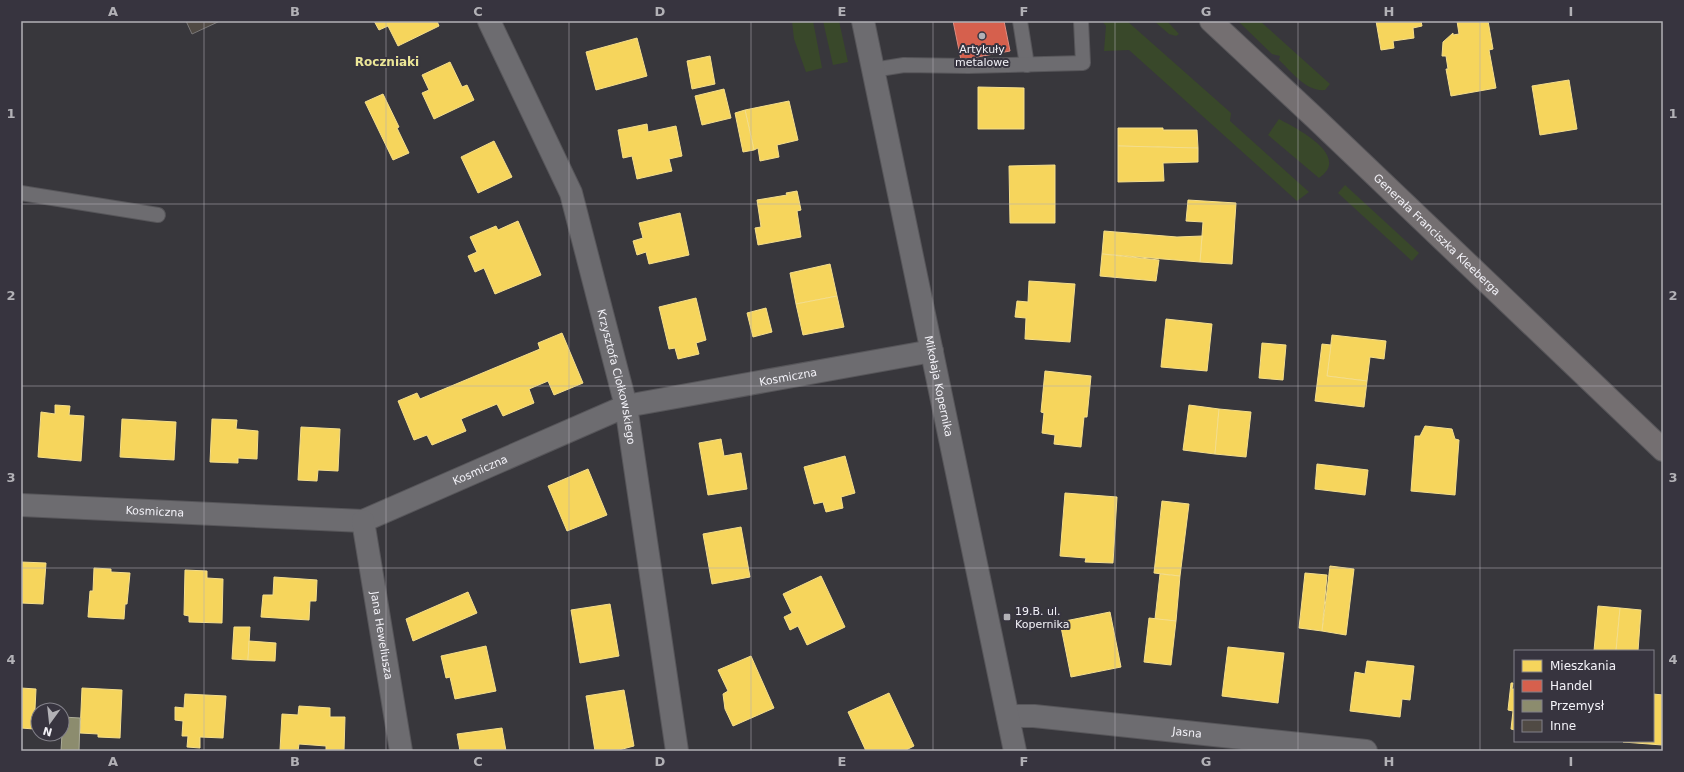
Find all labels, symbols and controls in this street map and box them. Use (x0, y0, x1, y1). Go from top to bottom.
text: A (108, 4, 118, 19)
text: B (290, 4, 300, 19)
text: C (473, 4, 483, 19)
text: D (655, 4, 666, 19)
text: E (838, 4, 846, 19)
text: F (1020, 4, 1028, 19)
text: G (1201, 4, 1211, 19)
text: H (1384, 4, 1394, 19)
text: I (1569, 4, 1573, 19)
marker: Artykuły metalowe (977, 31, 987, 41)
place label: Artykuły metalowe (955, 43, 1009, 69)
district label: Roczniaki (355, 55, 419, 69)
text: 1 (6, 106, 16, 121)
text: 1 (1668, 106, 1678, 121)
street label: Generała Franciszka Kleeberga (1371, 171, 1503, 298)
text: 2 (6, 288, 16, 303)
text: 2 (1668, 288, 1678, 303)
street label: Krzysztofa Ciołkowskiego (594, 308, 638, 446)
street label: Mikołaja Kopernika (922, 335, 955, 438)
street label: Kosmiczna (758, 366, 818, 389)
street label: Kosmiczna (451, 453, 510, 488)
text: 3 (6, 470, 16, 485)
text: 3 (1668, 470, 1678, 485)
street label: Kosmiczna (125, 504, 184, 520)
street label: Jana Heweliusza (368, 589, 395, 681)
place label: 19.B. ul. Kopernika (1015, 605, 1069, 631)
marker: 19.B. ul. Kopernika (1002, 612, 1012, 622)
legend (1514, 650, 1654, 742)
text: 4 (6, 652, 16, 667)
text: 4 (1668, 652, 1678, 667)
text: Mieszkania (1550, 659, 1616, 673)
text: Handel (1550, 679, 1592, 693)
text: Przemysł (1550, 699, 1605, 713)
north arrow (30, 702, 70, 742)
text: Inne (1550, 719, 1576, 733)
text: N (41, 724, 54, 739)
street label: Jasna (1171, 725, 1202, 741)
text: A (108, 754, 118, 769)
text: B (290, 754, 300, 769)
text: C (473, 754, 483, 769)
text: D (655, 754, 666, 769)
text: E (838, 754, 846, 769)
text: F (1020, 754, 1028, 769)
text: G (1201, 754, 1211, 769)
text: H (1384, 754, 1394, 769)
text: I (1569, 754, 1573, 769)

